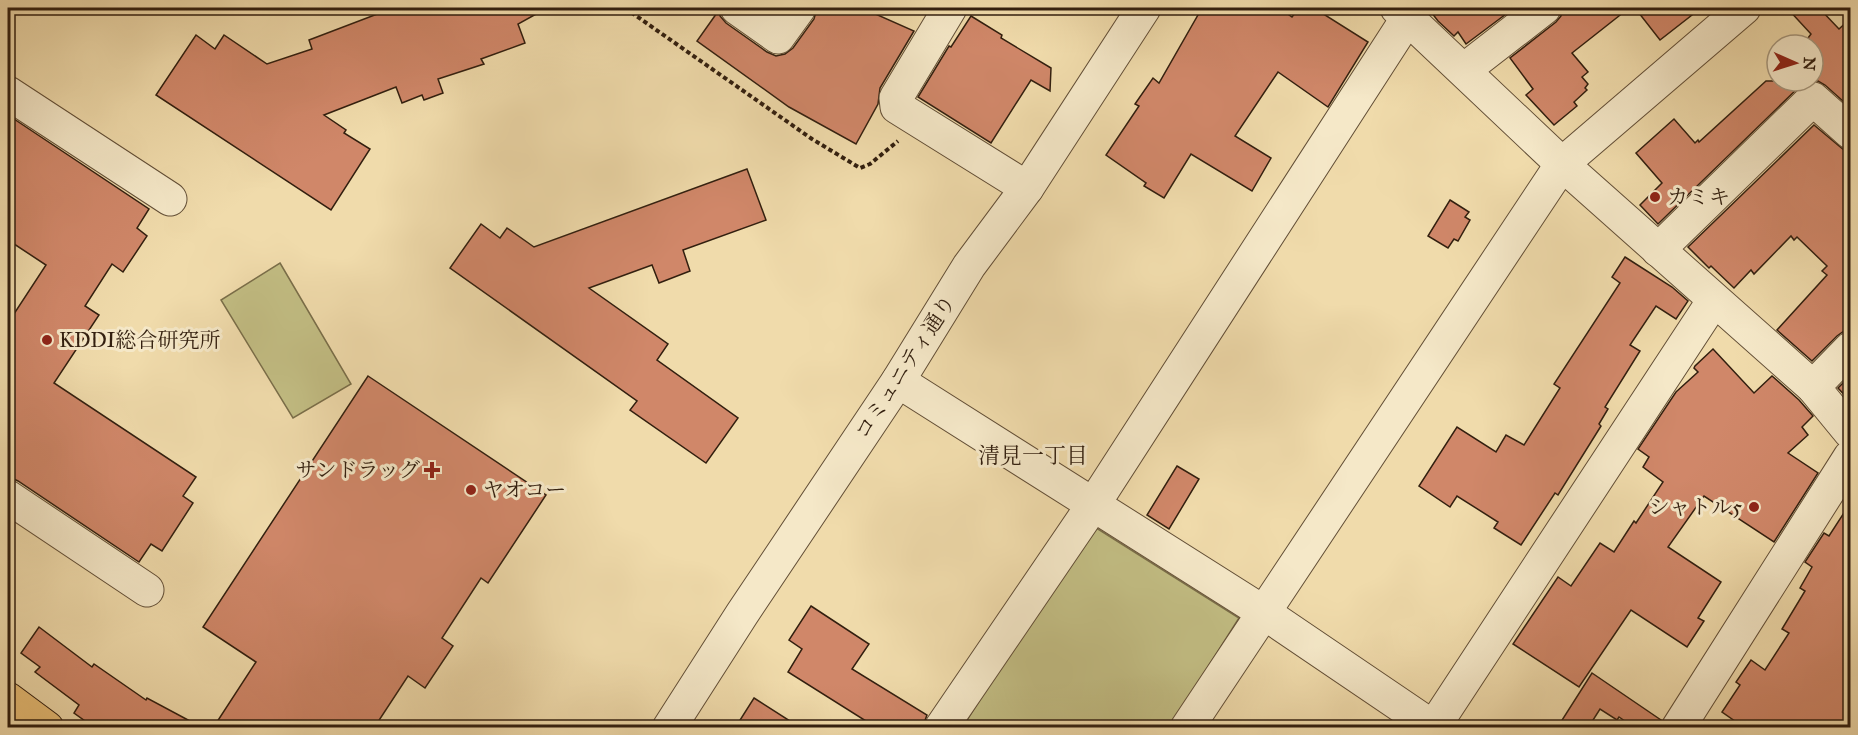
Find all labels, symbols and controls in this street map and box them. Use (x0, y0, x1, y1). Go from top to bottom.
north arrow (1765, 33, 1825, 93)
text: N (1800, 56, 1819, 71)
place label: カミキ (1667, 184, 1730, 210)
marker: カミキ (1648, 190, 1662, 204)
street label: コミュニティ通り (849, 290, 961, 444)
place label: KDDI総合研究所 (59, 327, 221, 353)
marker: KDDI総合研究所 (40, 333, 54, 347)
district label: 清見一丁目 (978, 442, 1088, 469)
place label: サンドラッグ (295, 457, 420, 483)
marker: サンドラッグ (425, 463, 439, 477)
place label: ヤオコー (483, 477, 566, 503)
marker: ヤオコー (464, 483, 478, 497)
place label: シャトル5 (1649, 494, 1742, 520)
marker: シャトル5 (1747, 500, 1761, 514)

